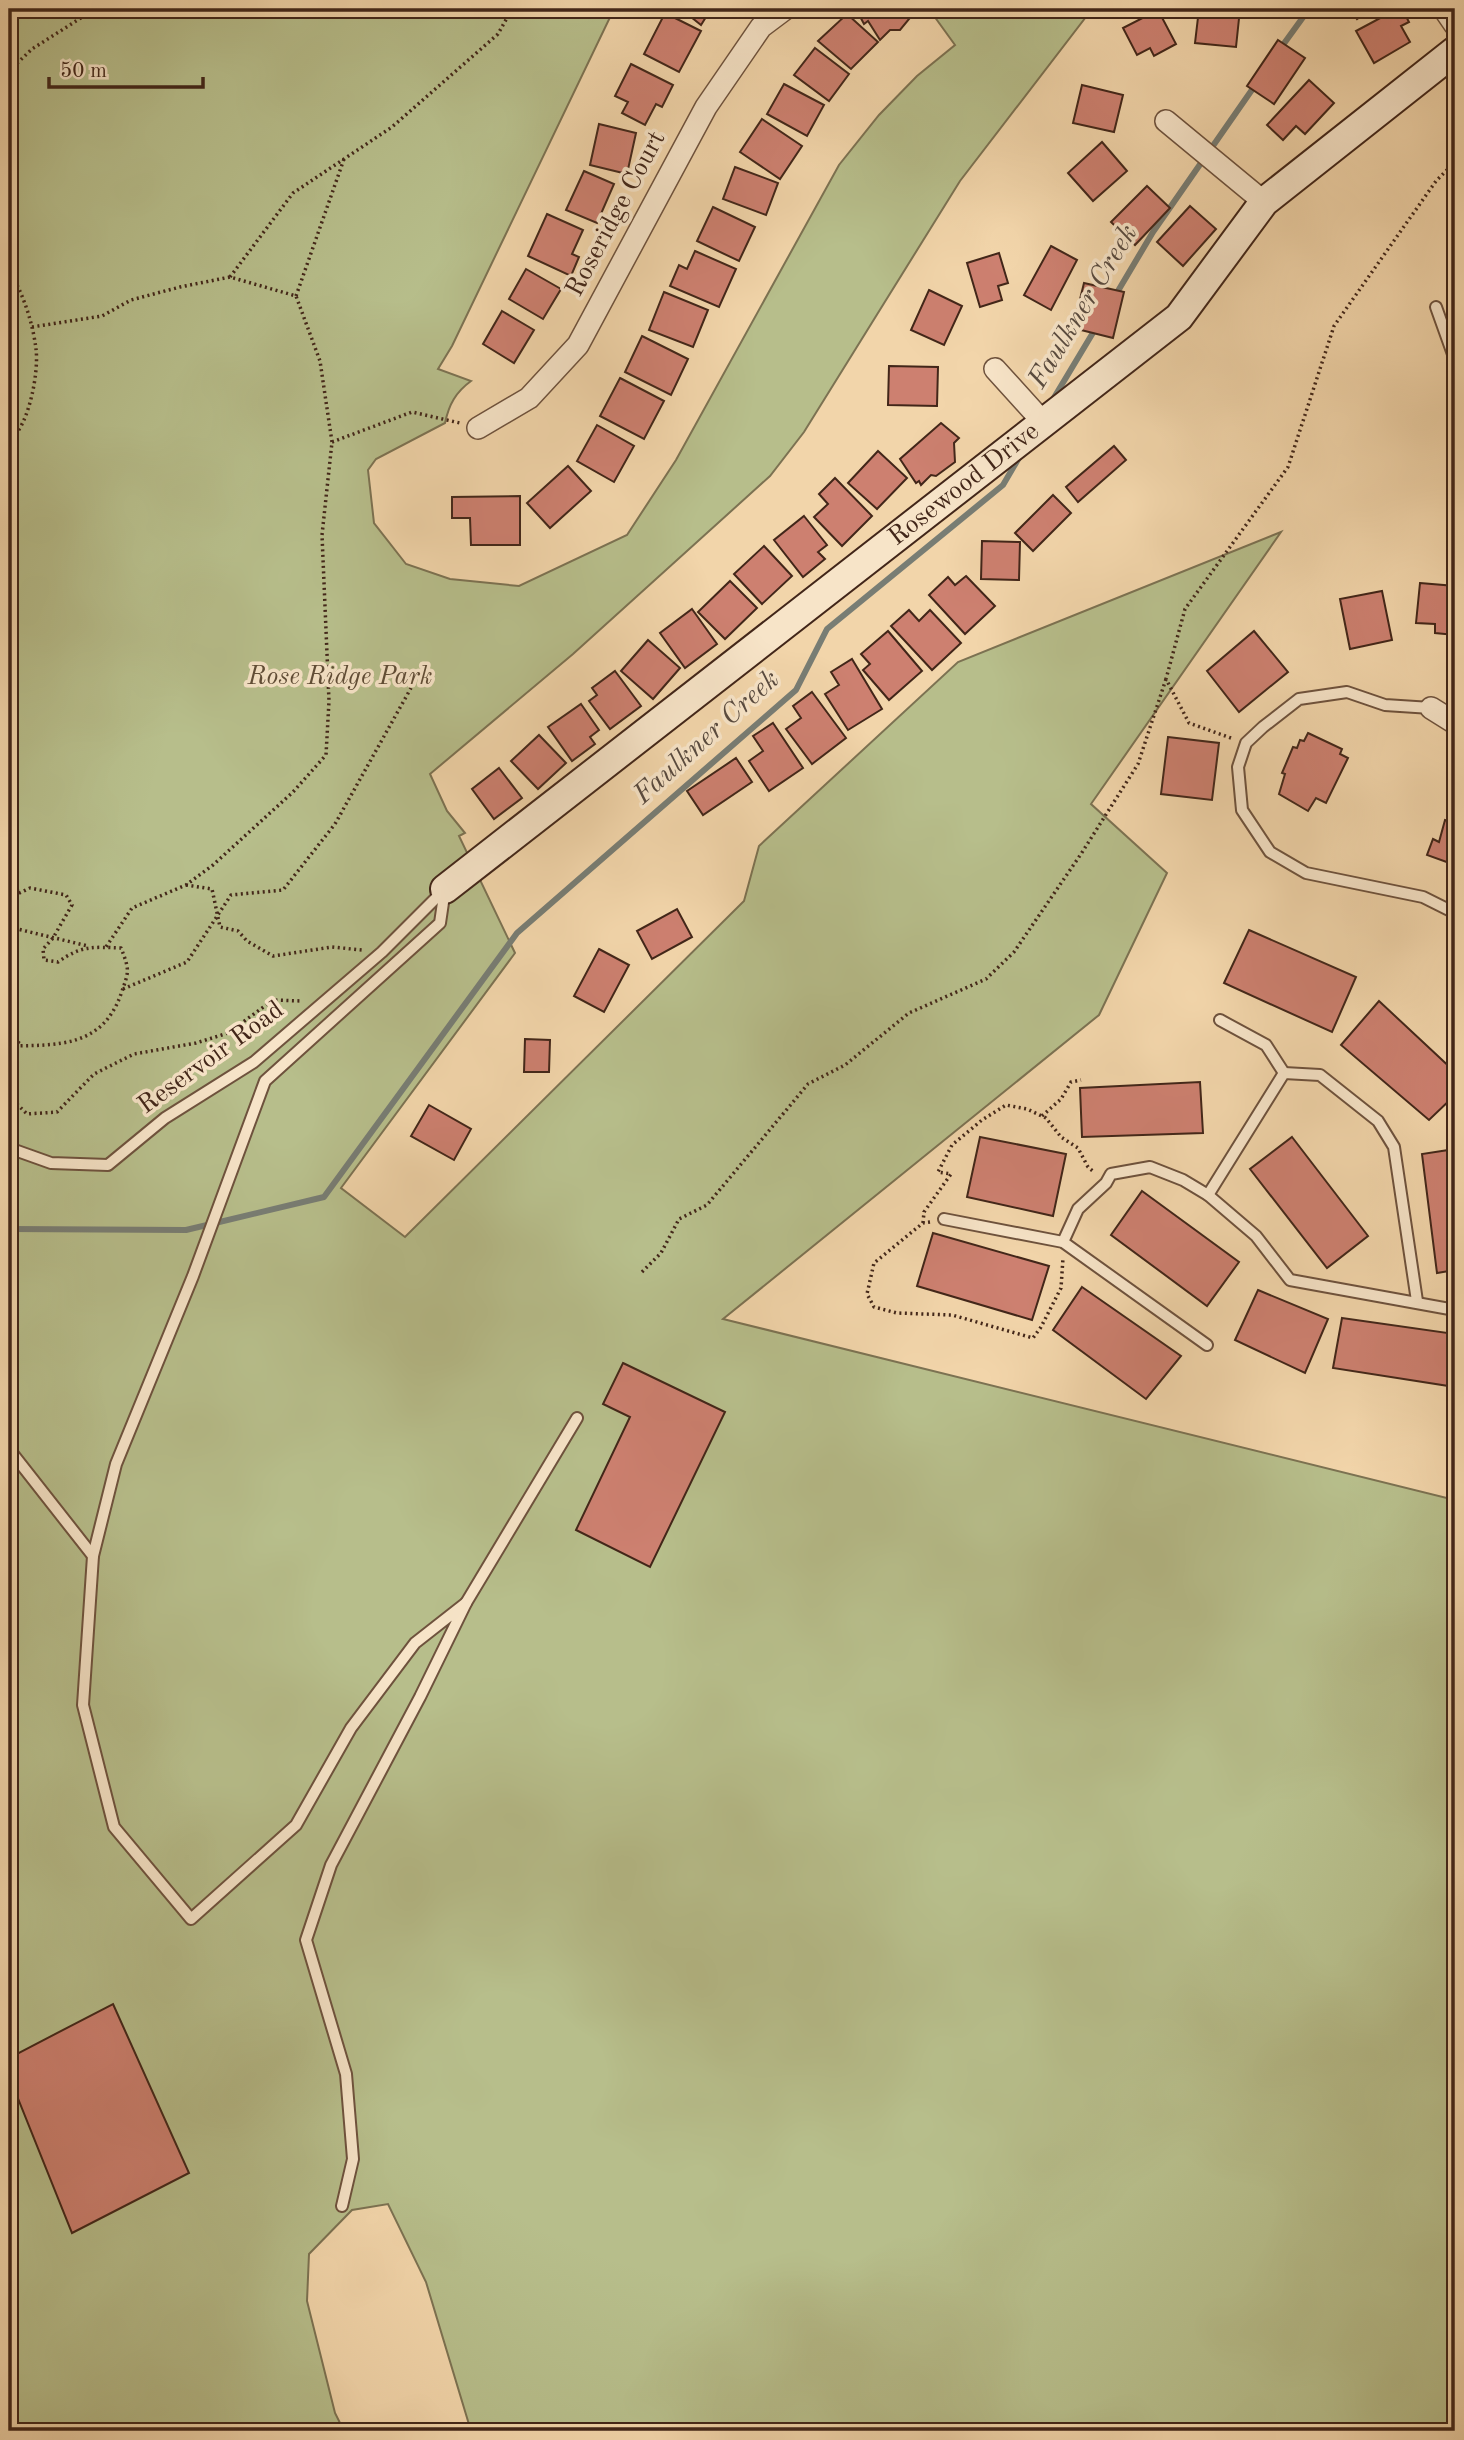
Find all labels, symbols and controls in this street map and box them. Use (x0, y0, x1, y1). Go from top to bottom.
scale bar (49, 46, 203, 90)
text: 50 m (60, 61, 107, 82)
street label: Roseridge Court (562, 127, 670, 301)
water label: Faulkner Creek (1024, 221, 1144, 394)
street label: Rosewood Drive (884, 418, 1044, 551)
park label: Rose Ridge Park (247, 664, 432, 690)
water label: Faulkner Creek (628, 666, 785, 811)
street label: Reservoir Road (133, 997, 289, 1119)

